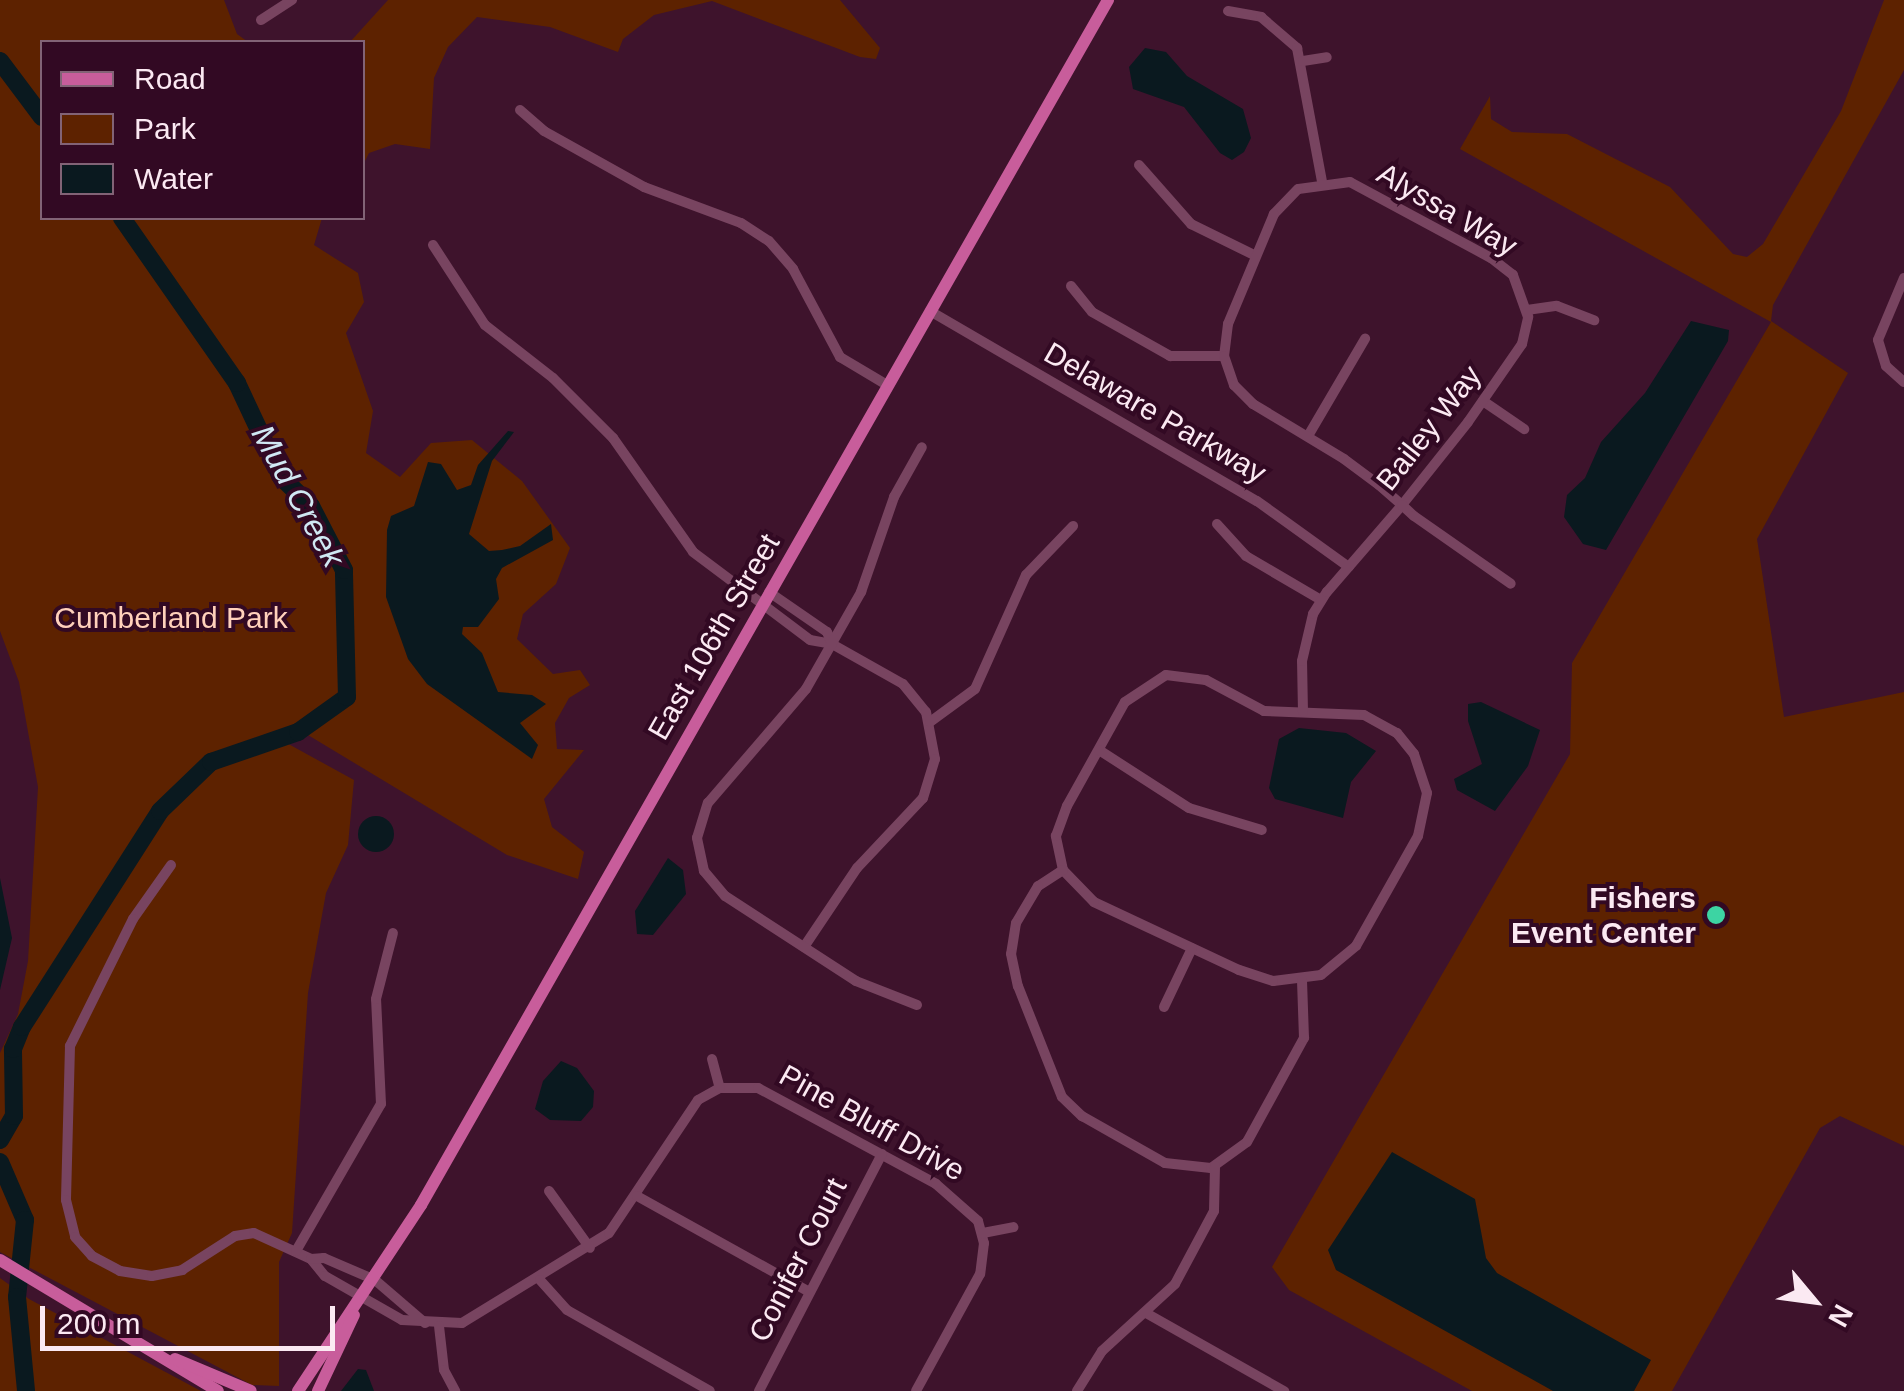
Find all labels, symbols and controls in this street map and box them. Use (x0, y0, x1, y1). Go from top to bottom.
legend (40, 40, 365, 220)
text: Road (134, 62, 206, 95)
text: Park (134, 112, 196, 145)
street label: Alyssa Way (1371, 156, 1523, 264)
text: Water (134, 162, 213, 195)
street label: Delaware Parkway (1038, 335, 1272, 491)
street label: Bailey Way (1369, 358, 1489, 498)
water label: Mud Creek (243, 418, 353, 574)
street label: East 106th Street (640, 528, 788, 746)
park label: Cumberland Park (54, 600, 288, 636)
place label: Fishers Event Center (1511, 880, 1696, 950)
marker: Fishers Event Center (1705, 904, 1727, 926)
street label: Pine Bluff Drive (773, 1057, 971, 1189)
street label: Conifer Court (741, 1172, 855, 1348)
north arrow (1764, 1251, 1864, 1351)
scale bar (45, 1286, 340, 1348)
text: N (1822, 1299, 1859, 1332)
text: 200 m (57, 1307, 140, 1340)

